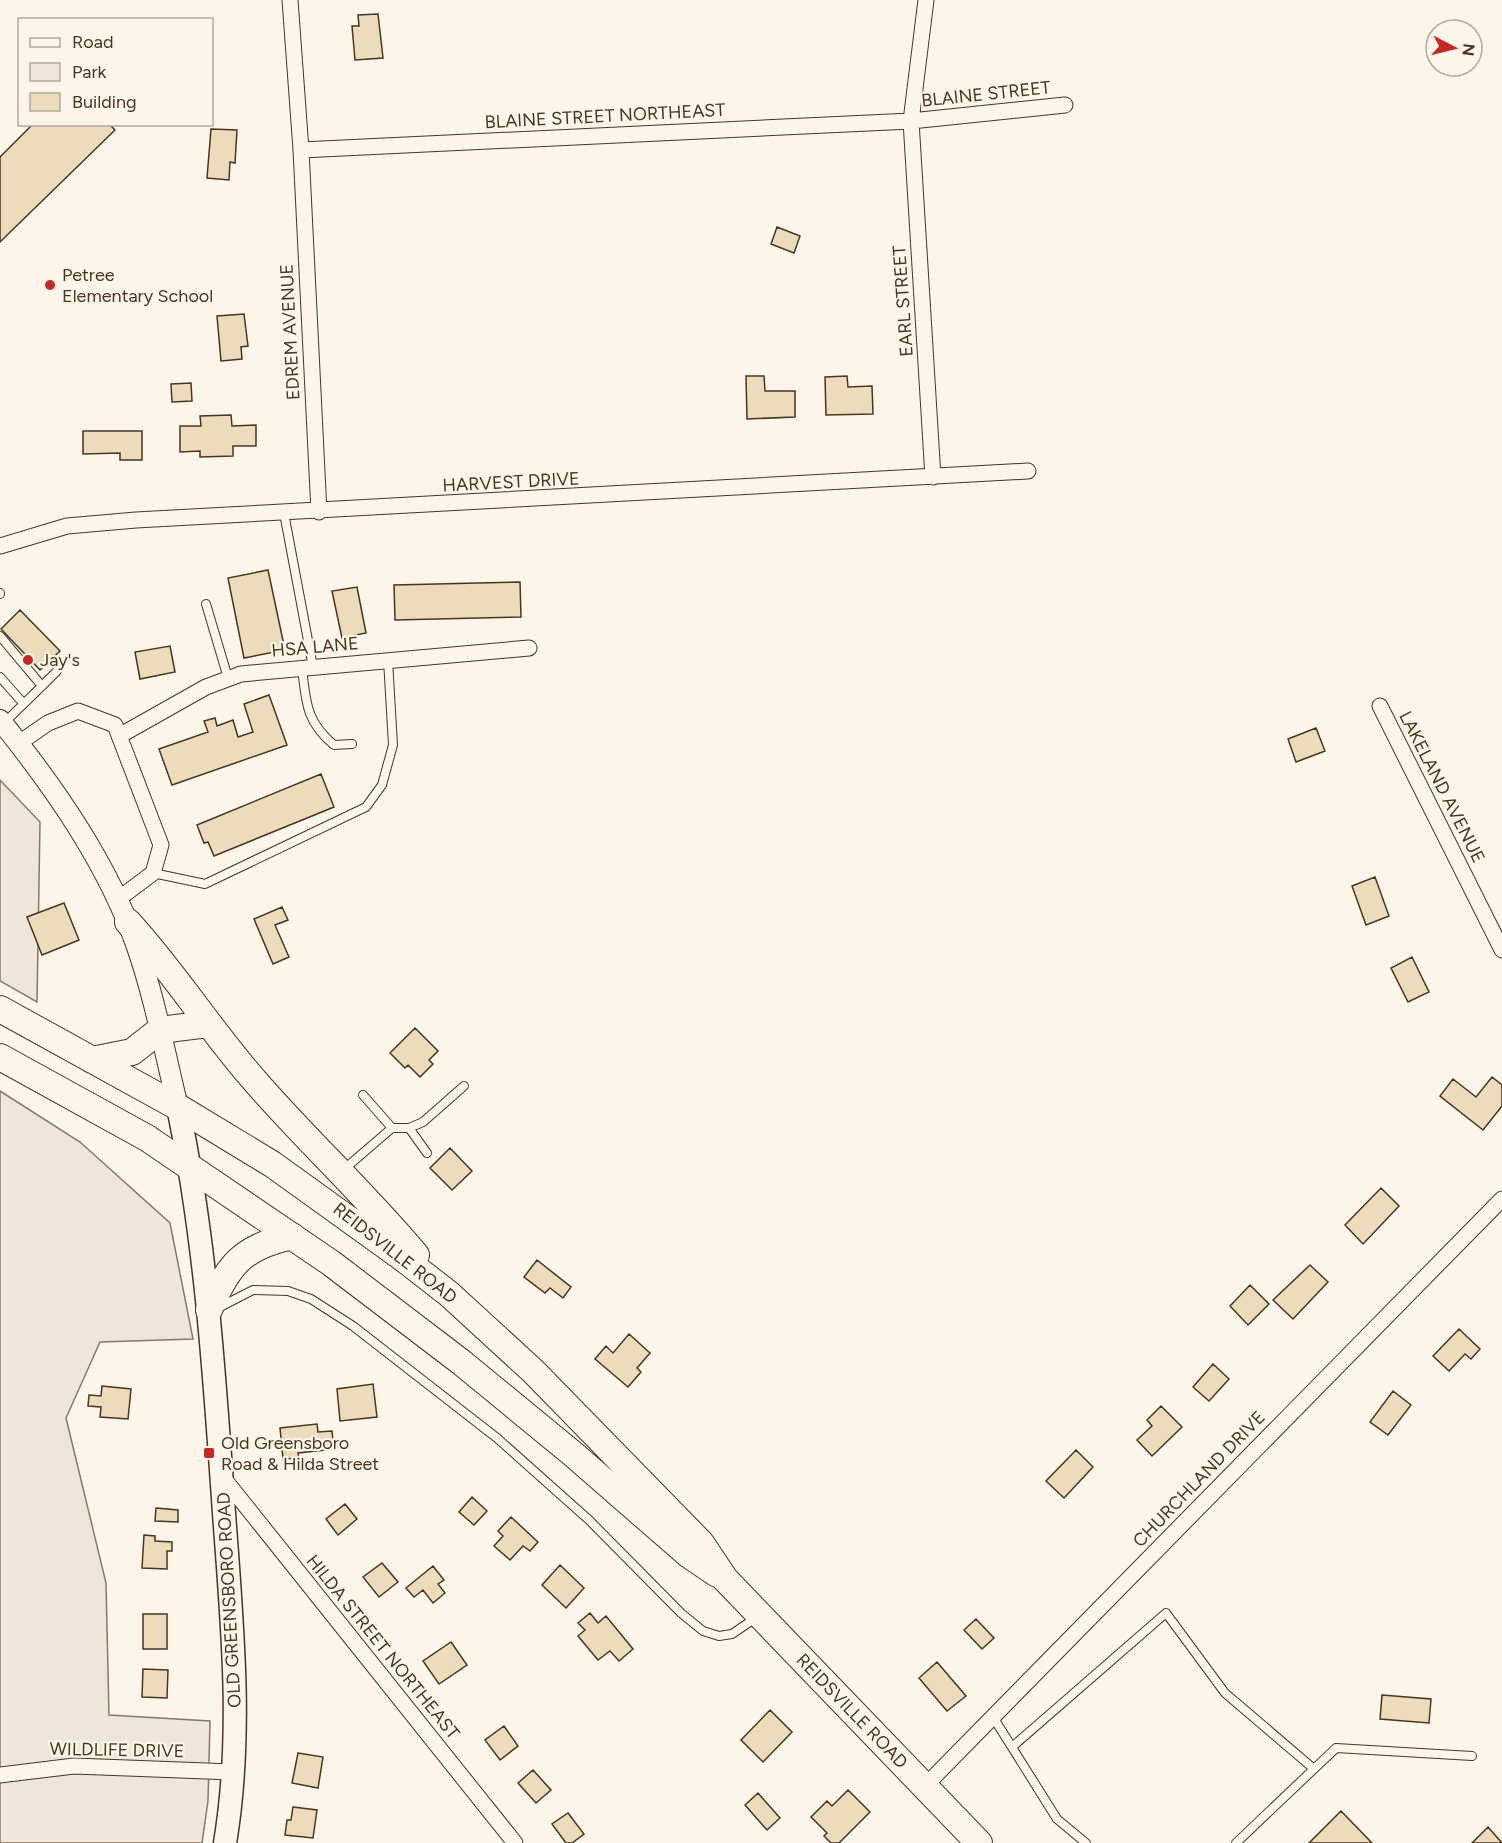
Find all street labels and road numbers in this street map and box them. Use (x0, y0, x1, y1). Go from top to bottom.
street label: BLAINE STREET (920, 76, 1052, 112)
street label: BLAINE STREET NORTHEAST (484, 99, 726, 133)
street label: EARL STREET (888, 245, 918, 357)
street label: EDREM AVENUE (275, 263, 305, 401)
street label: HARVEST DRIVE (442, 467, 580, 497)
street label: HSA LANE (271, 632, 359, 662)
street label: LAKELAND AVENUE (1394, 707, 1490, 867)
street label: REIDSVILLE ROAD (329, 1198, 461, 1308)
street label: CHURCHLAND DRIVE (1128, 1406, 1270, 1552)
street label: OLD GREENSBORO ROAD (212, 1492, 246, 1708)
street label: HILDA STREET NORTHEAST (302, 1550, 464, 1744)
street label: REIDSVILLE ROAD (792, 1649, 912, 1773)
street label: WILDLIFE DRIVE (49, 1738, 185, 1762)

